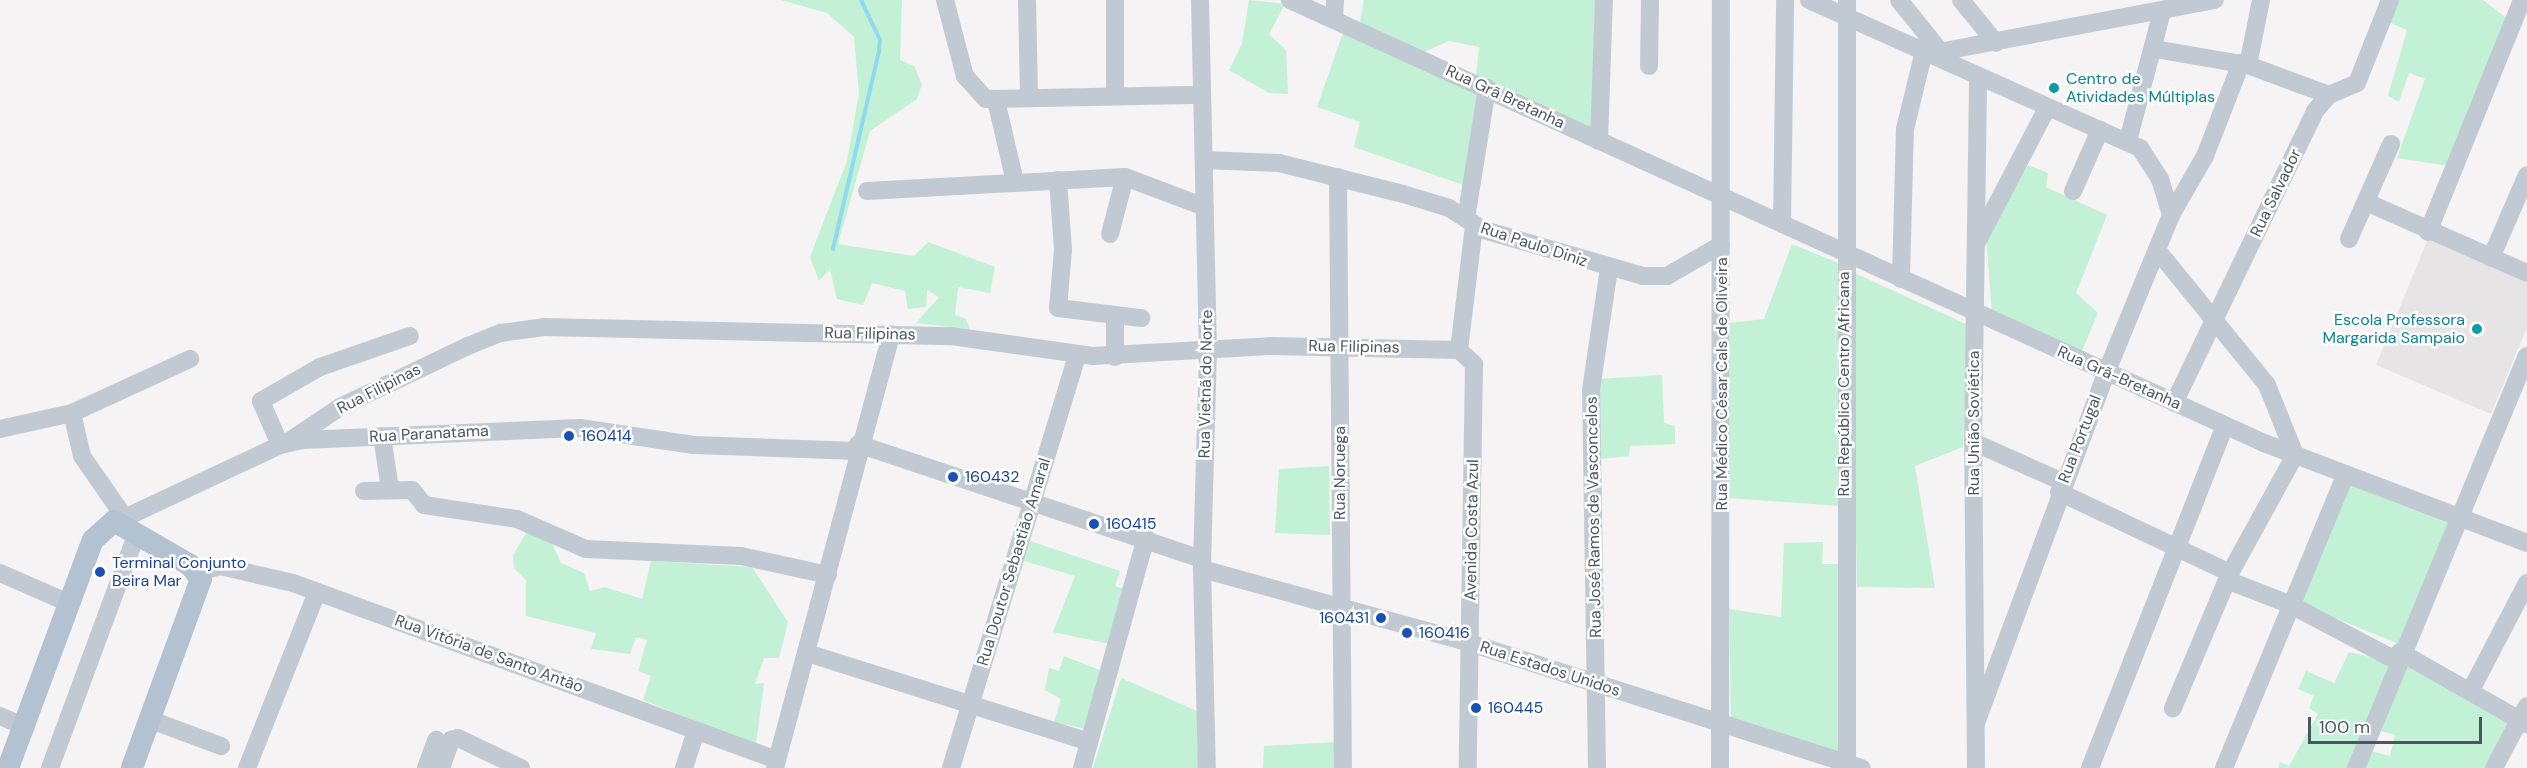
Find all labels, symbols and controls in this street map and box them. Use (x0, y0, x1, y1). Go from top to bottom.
street label: Rua Grã Bretanha (1443, 61, 1567, 133)
place label: Centro de Atividades Múltiplas (2066, 69, 2215, 107)
marker: Centro de Atividades Múltiplas (2047, 81, 2061, 95)
street label: Rua Salvador (2246, 146, 2306, 240)
street label: Rua Paulo Diniz (1478, 219, 1590, 271)
street label: Rua Médico César Cals de Oliveira (1712, 257, 1732, 511)
street label: Rua República Centro Africana (1834, 271, 1854, 497)
street label: Rua Vietnã do Norte (1195, 309, 1217, 459)
place label: Escola Professora Margarida Sampaio (2322, 310, 2465, 348)
marker: Escola Professora Margarida Sampaio (2470, 322, 2484, 336)
street label: Rua Filipinas (824, 324, 916, 344)
street label: Rua Filipinas (1308, 337, 1400, 357)
street label: Rua Grã-Bretanha (2054, 342, 2184, 414)
street label: Rua União Soviética (1964, 350, 1984, 496)
street label: Rua Filipinas (334, 360, 424, 418)
street label: Rua Portugal (2054, 392, 2106, 486)
street label: Rua José Ramos de Vasconcelos (1582, 396, 1606, 638)
street label: Rua Paranatama (369, 421, 489, 447)
place label: 160414 (581, 426, 631, 446)
street label: Rua Noruega (1330, 426, 1350, 520)
marker: 160414 (562, 429, 576, 443)
street label: Rua Doutor Sebastião Amaral (973, 456, 1055, 668)
street label: Avenida Costa Azul (1461, 459, 1483, 601)
place label: 160432 (965, 467, 1019, 487)
marker: 160432 (946, 470, 960, 484)
place label: 160415 (1106, 514, 1156, 534)
marker: 160415 (1087, 517, 1101, 531)
place label: Terminal Conjunto Beira Mar (112, 553, 246, 591)
marker: Terminal Conjunto Beira Mar (93, 565, 107, 579)
place label: 160431 (1319, 608, 1369, 628)
street label: Rua Vitória de Santo Antão (392, 611, 586, 697)
marker: 160431 (1374, 611, 1388, 625)
place label: 160416 (1419, 623, 1470, 643)
marker: 160416 (1400, 626, 1414, 640)
street label: Rua Estados Unidos (1478, 637, 1622, 701)
place label: 160445 (1488, 698, 1543, 718)
marker: 160445 (1469, 701, 1483, 715)
scale bar (2311, 705, 2485, 743)
text: 100 m (2319, 715, 2370, 739)

